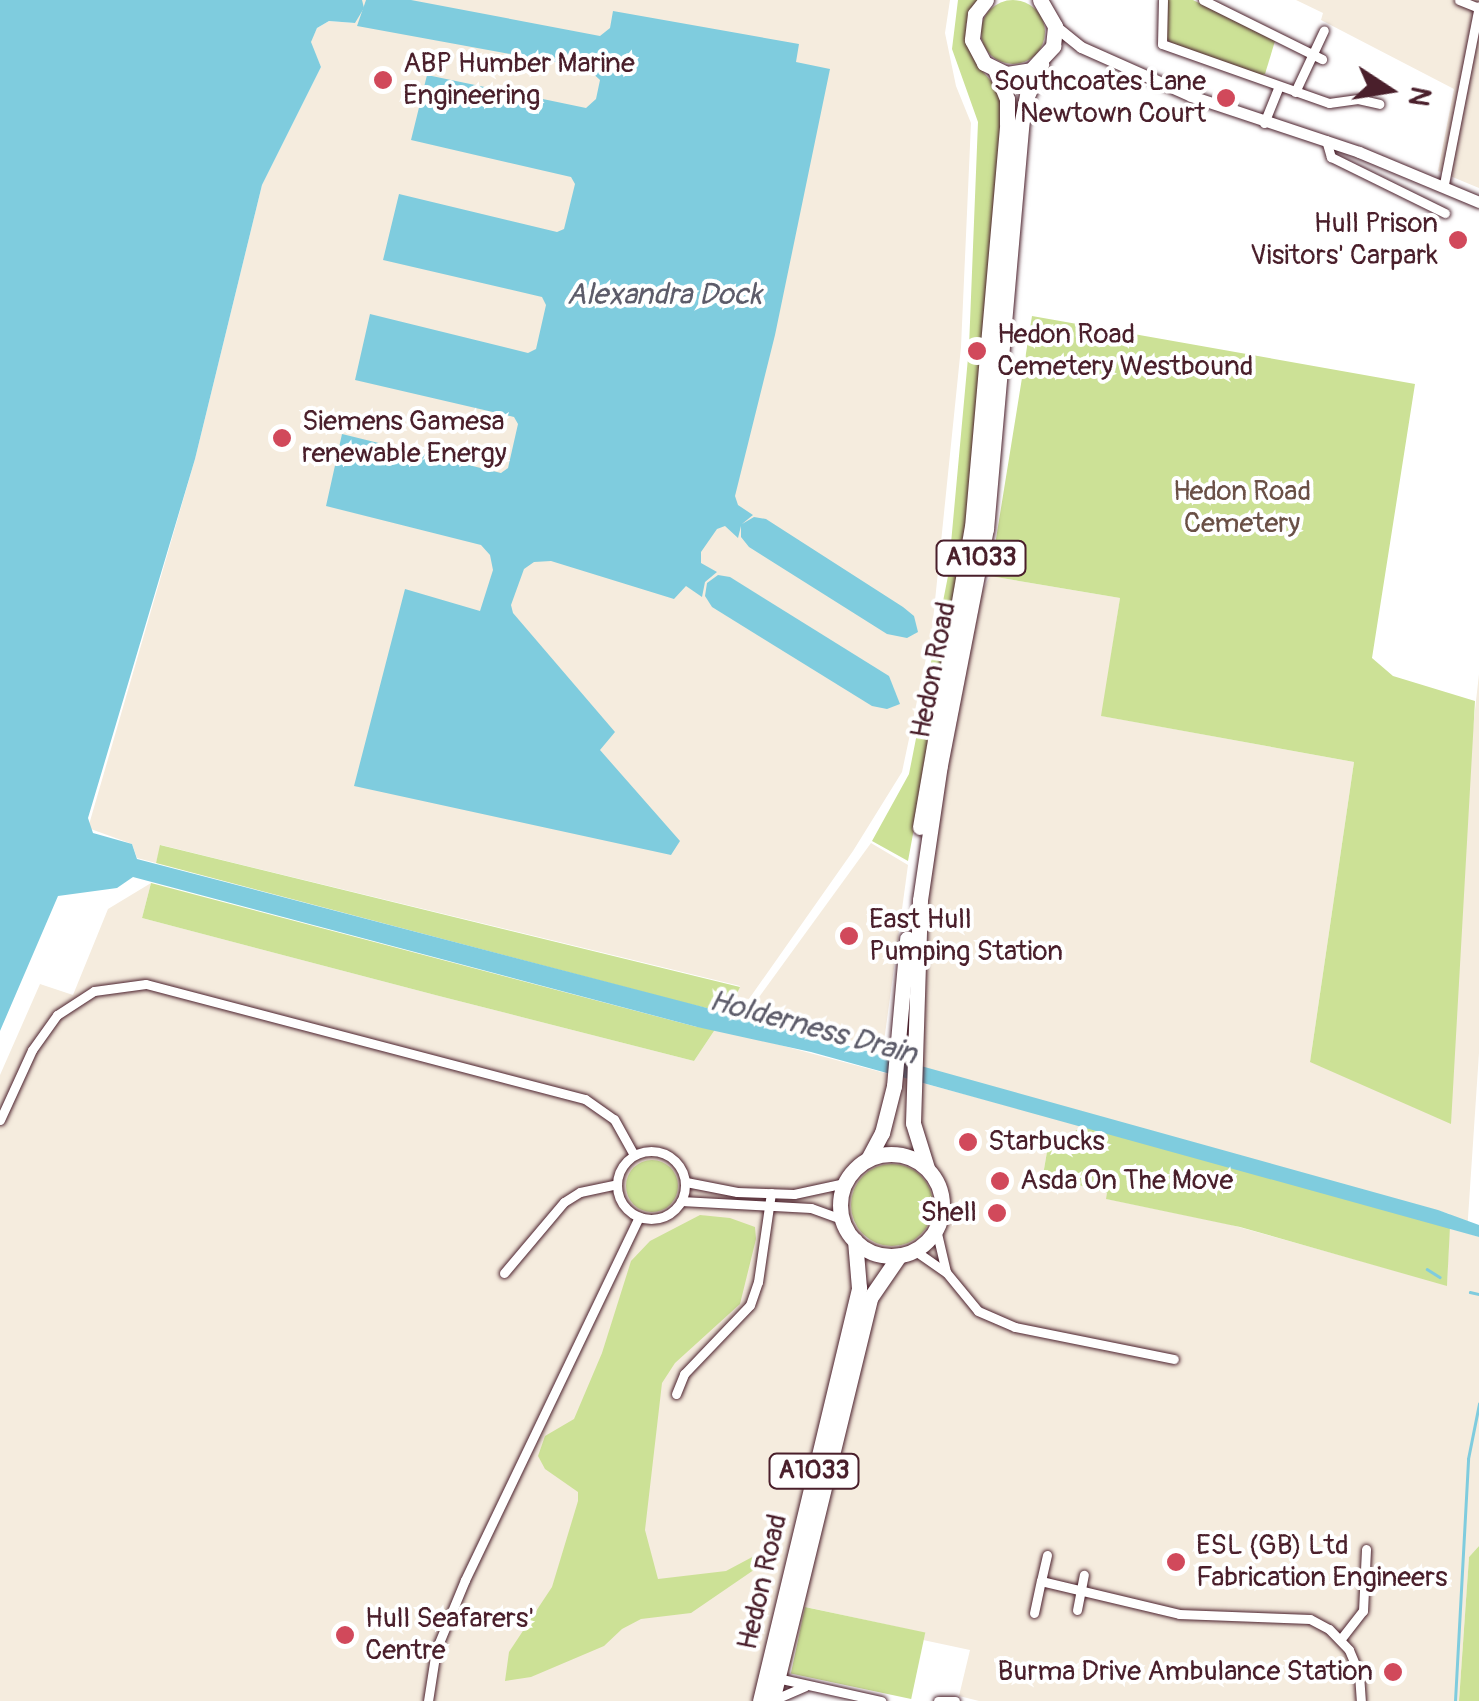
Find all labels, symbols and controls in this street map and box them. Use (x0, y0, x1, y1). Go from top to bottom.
north arrow (1339, 40, 1439, 140)
place label: ABP Humber Marine Engineering (403, 47, 635, 113)
place label: Southcoates Lane Newtown Court (993, 65, 1206, 131)
marker: ABP Humber Marine Engineering (372, 69, 394, 91)
text: N (1400, 83, 1438, 109)
marker: Southcoates Lane Newtown Court (1215, 87, 1237, 109)
place label: Hull Prison Visitors' Carpark (1250, 207, 1438, 273)
marker: Hull Prison Visitors' Carpark (1447, 229, 1469, 251)
water label: Alexandra Dock (567, 277, 761, 313)
place label: Hedon Road Cemetery Westbound (997, 318, 1254, 384)
marker: Hedon Road Cemetery Westbound (966, 340, 988, 362)
place label: Siemens Gamesa renewable Energy (302, 405, 507, 471)
marker: Siemens Gamesa renewable Energy (271, 427, 293, 449)
park label: Hedon Road Cemetery (1173, 475, 1311, 541)
road number: A1033 (934, 538, 1028, 578)
street label: Hedon Road (904, 599, 964, 741)
place label: East Hull Pumping Station (869, 903, 1063, 969)
marker: East Hull Pumping Station (838, 925, 860, 947)
water label: Holderness Drain (705, 983, 921, 1073)
place label: Starbucks (988, 1125, 1105, 1159)
marker: Starbucks (957, 1131, 979, 1153)
place label: Asda On The Move (1020, 1164, 1233, 1198)
marker: Asda On The Move (989, 1170, 1011, 1192)
place label: Shell (920, 1196, 977, 1230)
marker: Shell (986, 1202, 1008, 1224)
road number: A1033 (766, 1451, 862, 1491)
street label: Hedon Road (731, 1511, 795, 1653)
place label: ESL (GB) Ltd Fabrication Engineers (1196, 1529, 1447, 1595)
marker: ESL (GB) Ltd Fabrication Engineers (1165, 1551, 1187, 1573)
place label: Hull Seafarers' Centre (365, 1602, 534, 1668)
marker: Hull Seafarers' Centre (334, 1624, 356, 1646)
place label: Burma Drive Ambulance Station (997, 1655, 1373, 1689)
marker: Burma Drive Ambulance Station (1382, 1661, 1404, 1683)

